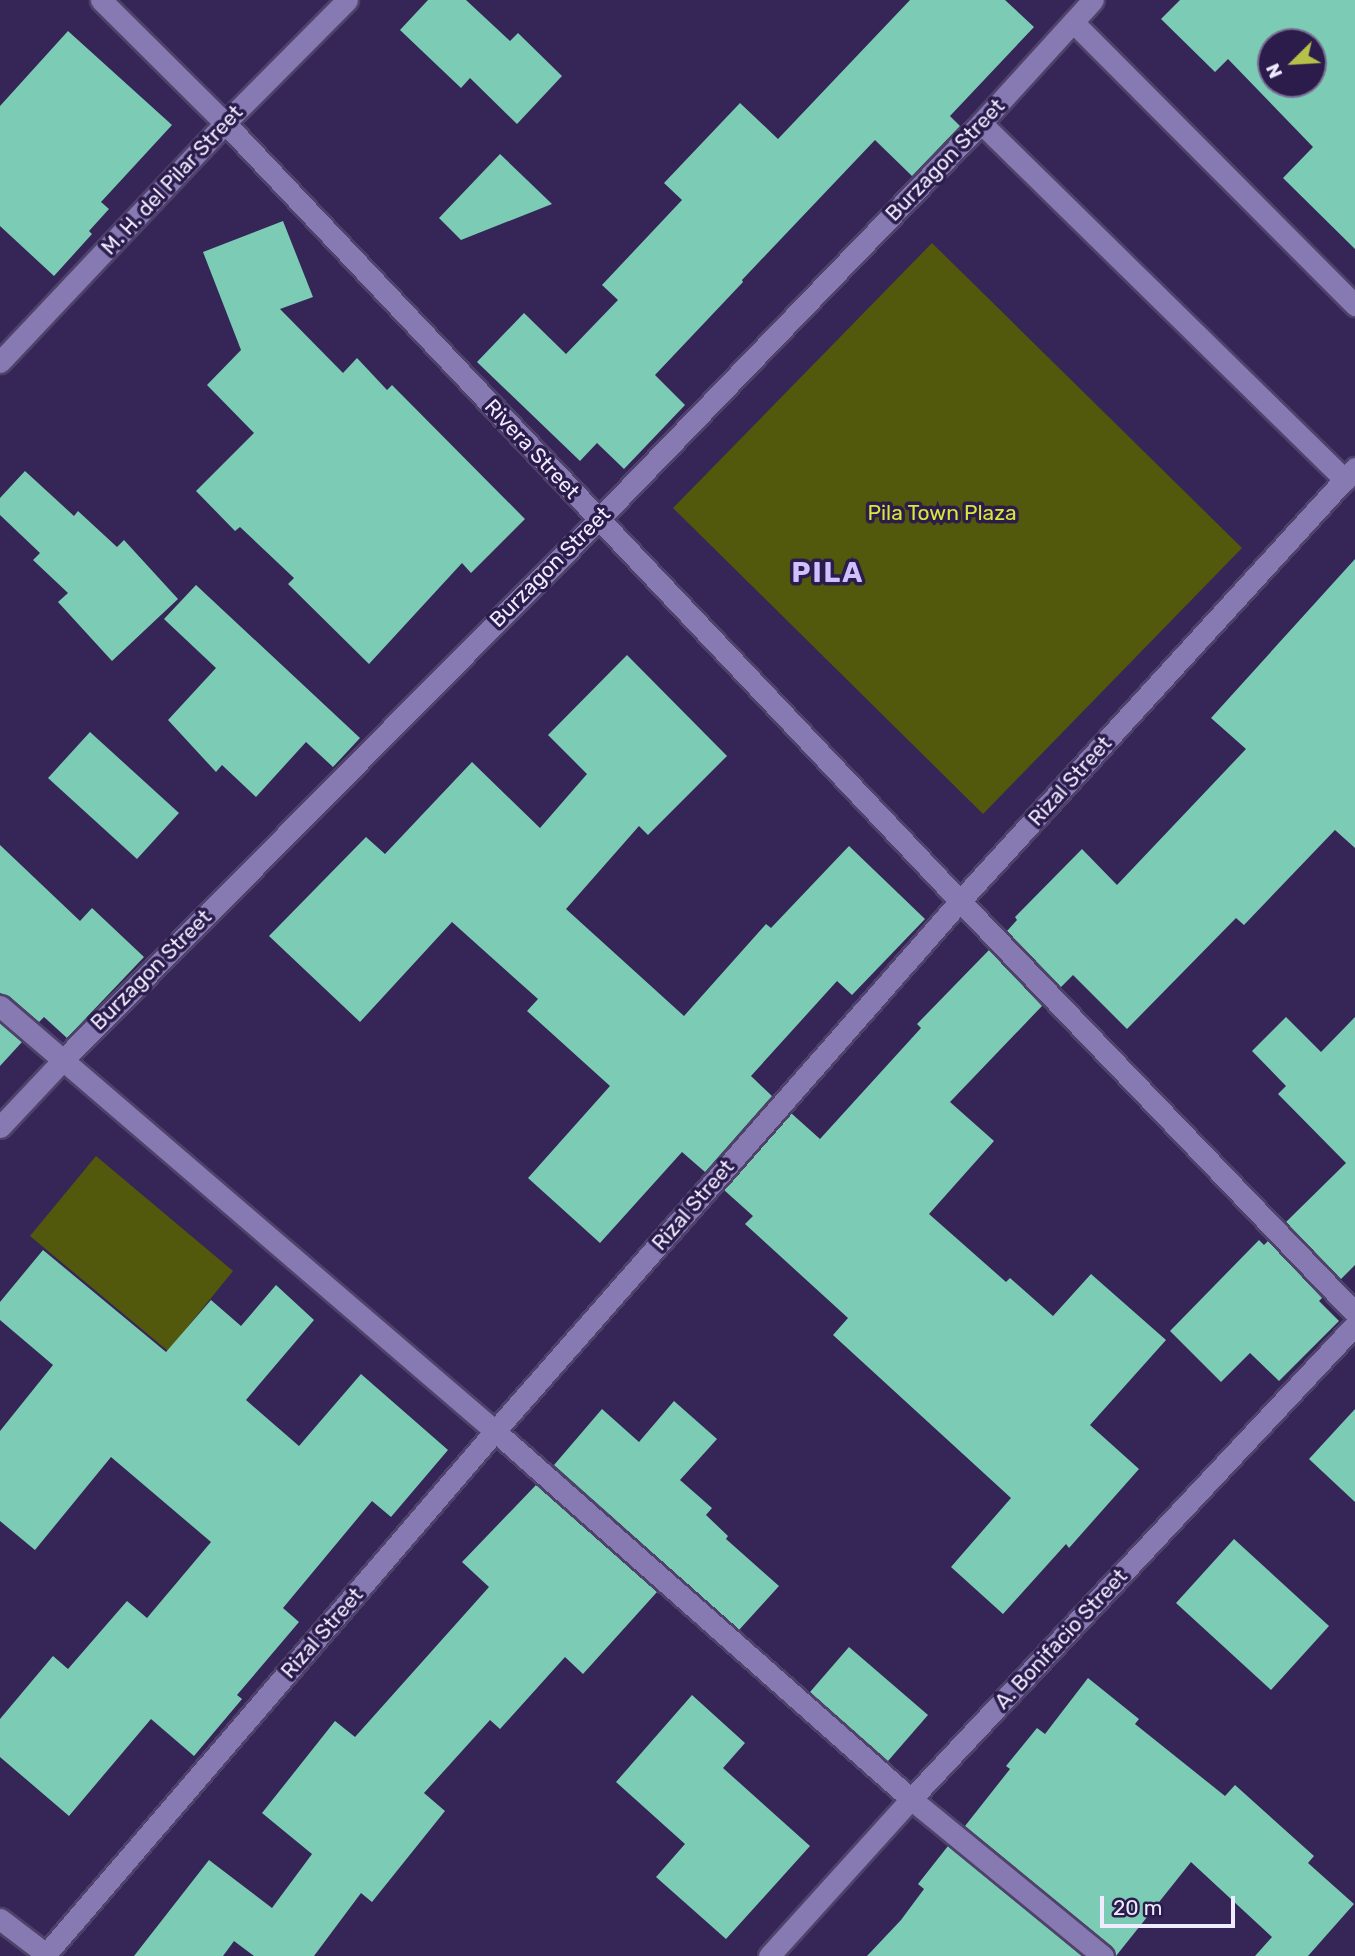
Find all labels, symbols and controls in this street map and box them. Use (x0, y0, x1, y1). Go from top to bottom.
north arrow (1257, 28, 1327, 98)
text: N (1261, 60, 1287, 82)
street label: Burzagon Street (880, 94, 1010, 226)
street label: M. H. del Pilar Street (96, 100, 248, 260)
street label: Rivera Street (479, 394, 585, 504)
park label: Pila Town Plaza (867, 500, 1017, 526)
street label: Burzagon Street (484, 501, 616, 633)
district label: PILA (792, 556, 864, 590)
street label: Rizal Street (1023, 731, 1117, 831)
street label: Burzagon Street (85, 904, 217, 1036)
street label: Rizal Street (647, 1154, 739, 1256)
street label: A. Bonifacio Street (990, 1564, 1132, 1714)
street label: Rizal Street (276, 1582, 368, 1684)
scale bar (1103, 1882, 1238, 1926)
text: 20 m (1113, 1895, 1162, 1920)

